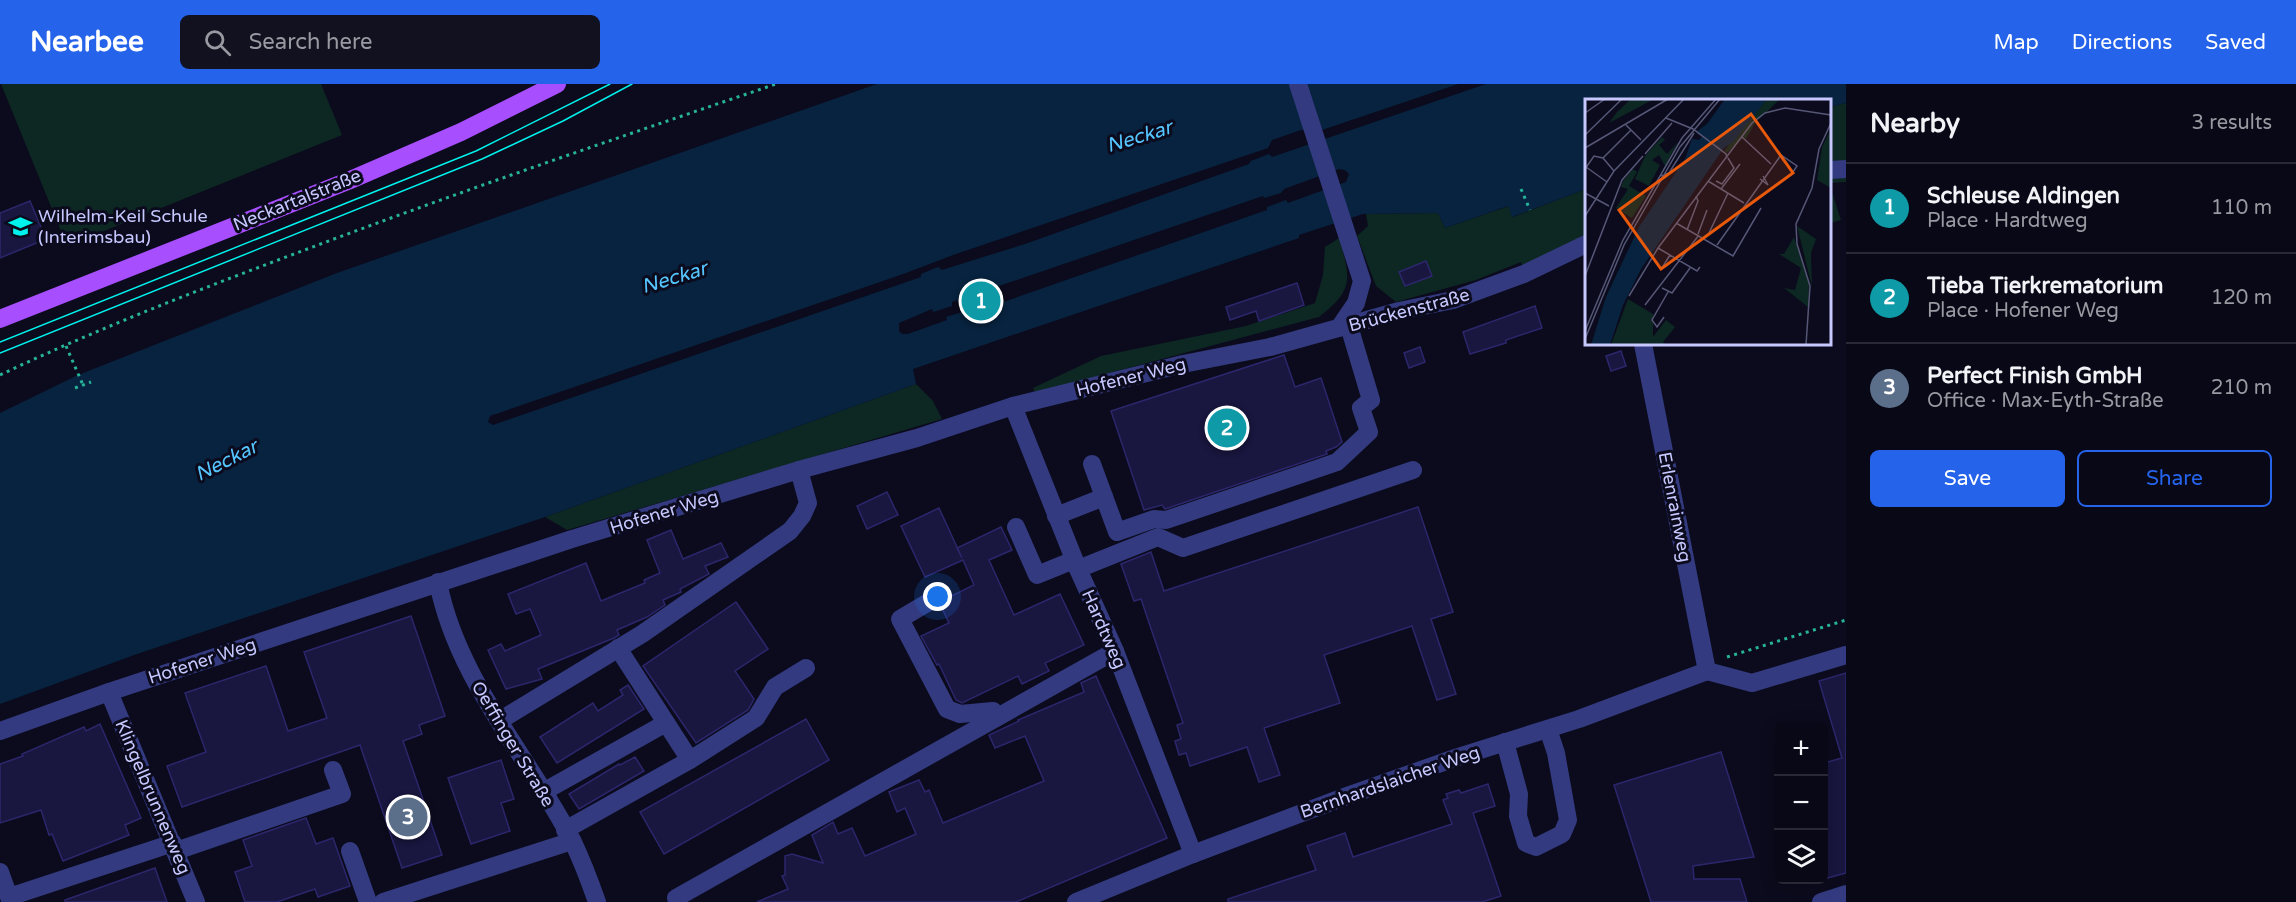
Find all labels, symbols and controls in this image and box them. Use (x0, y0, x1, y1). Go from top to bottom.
search box (180, 15, 600, 69)
text: Nearbee (30, 25, 144, 59)
icon: search (201, 26, 234, 59)
text: Search here (249, 29, 372, 55)
text: Map (1993, 30, 2039, 55)
text: Directions (2072, 30, 2172, 55)
text: Saved (2205, 30, 2266, 55)
inset map (1585, 99, 1831, 345)
text: Nearby (1870, 108, 1960, 139)
text: 3 results (2192, 111, 2272, 135)
water label: Neckar (1104, 115, 1177, 158)
street label: Neckartalstraße (230, 164, 364, 236)
text: Schleuse Aldingen (1927, 183, 2120, 209)
text: 1 (1883, 196, 1896, 220)
text: 110 m (2211, 196, 2272, 220)
place label: Wilhelm-Keil Schule (Interimsbau) (38, 205, 208, 248)
text: Place · Hardtweg (1927, 209, 2088, 233)
school or university icon: Wilhelm-Keil Schule (Interimsbau) (7, 213, 33, 239)
water label: Neckar (639, 256, 712, 299)
text: Tieba Tierkrematorium (1927, 273, 2164, 299)
pin: 1 (962, 278, 1000, 324)
street label: Brückenstraße (1346, 283, 1472, 337)
text: 2 (1883, 286, 1896, 310)
text: 120 m (2211, 286, 2272, 310)
text: Place · Hofener Weg (1927, 299, 2119, 323)
street label: Hofener Weg (1074, 353, 1188, 401)
text: Perfect Finish GmbH (1927, 363, 2143, 389)
text: 3 (1883, 376, 1896, 400)
text: 210 m (2211, 376, 2272, 400)
text: Office · Max-Eyth-Straße (1927, 389, 2164, 413)
pin: 2 (1208, 406, 1246, 450)
water label: Neckar (191, 434, 264, 487)
street label: Erlenrainweg (1654, 450, 1696, 564)
button: Save (1870, 450, 2065, 507)
button: Share (2077, 450, 2272, 507)
street label: Hofener Weg (607, 485, 721, 539)
your location (923, 582, 952, 611)
street label: Hardtweg (1077, 586, 1131, 672)
street label: Hofener Weg (145, 633, 259, 689)
street label: Oeffinger Straße (467, 677, 559, 811)
street label: Klingelbrunnenweg (110, 716, 196, 878)
map controls (1774, 722, 1828, 884)
button: + (1774, 722, 1828, 776)
street label: Bernhardslaicher Weg (1297, 741, 1483, 823)
button: − (1774, 776, 1828, 830)
pin: 3 (388, 794, 428, 840)
button: layers (1774, 830, 1828, 884)

